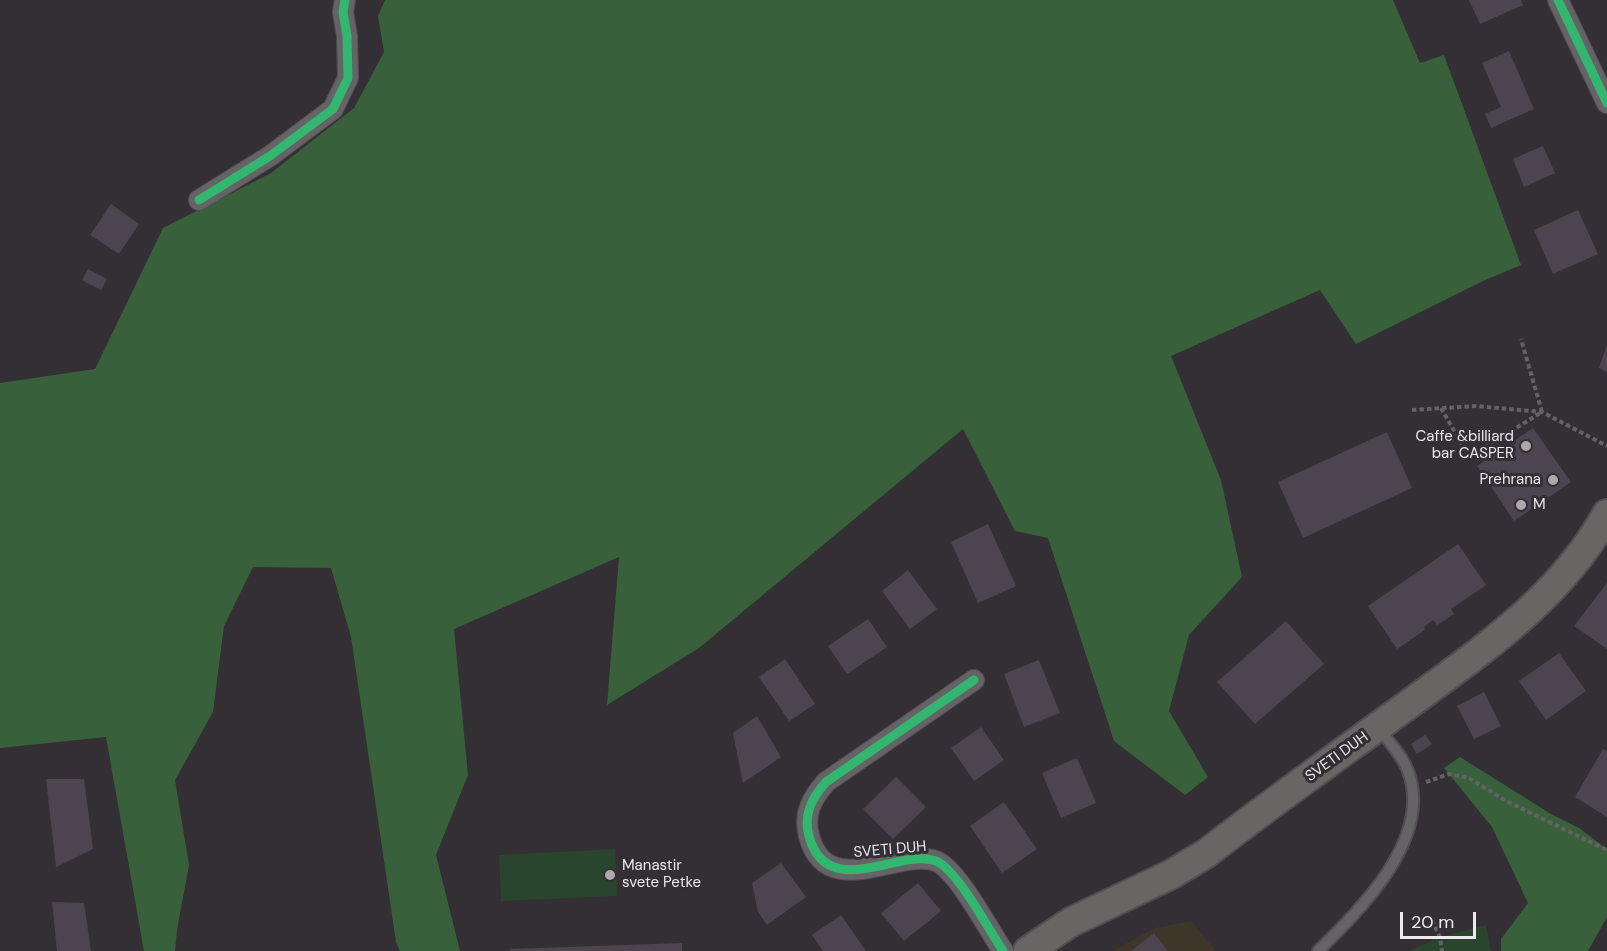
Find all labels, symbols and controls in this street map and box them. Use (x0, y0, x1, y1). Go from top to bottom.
place label: Caffe &billiard bar CASPER (1416, 428, 1514, 463)
marker: Caffe &billiard bar CASPER (1519, 439, 1533, 453)
place label: Prehrana (1479, 471, 1541, 489)
marker: Prehrana (1546, 473, 1560, 487)
place label: M (1533, 496, 1546, 514)
marker: M (1514, 498, 1528, 512)
street label: SVETI DUH (1302, 728, 1372, 786)
street label: SVETI DUH (853, 838, 927, 862)
place label: Manastir svete Petke (622, 857, 701, 892)
marker: Manastir svete Petke (603, 868, 617, 882)
scale bar (1403, 900, 1480, 938)
text: 20 m (1411, 910, 1454, 934)

